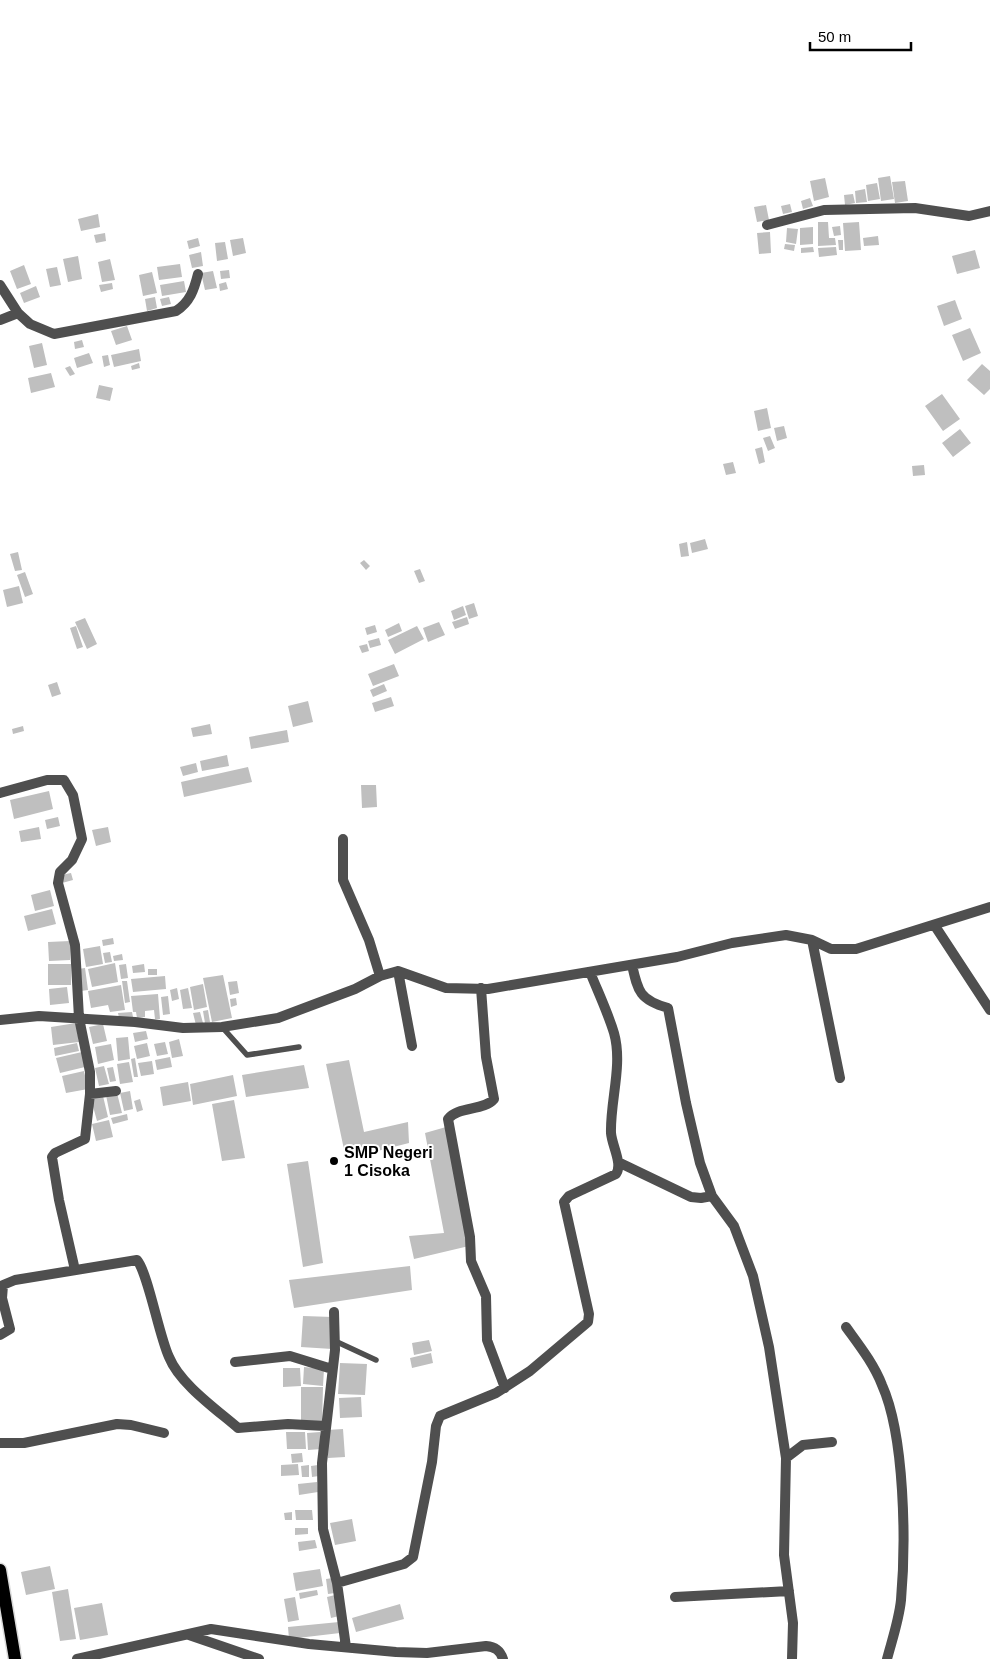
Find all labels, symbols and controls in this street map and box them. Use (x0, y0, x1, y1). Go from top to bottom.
scale bar (810, 20, 911, 52)
text: 50 m (818, 28, 851, 45)
place label: SMP Negeri 1 Cisoka (344, 1144, 433, 1179)
marker: SMP Negeri 1 Cisoka (328, 1155, 340, 1167)

